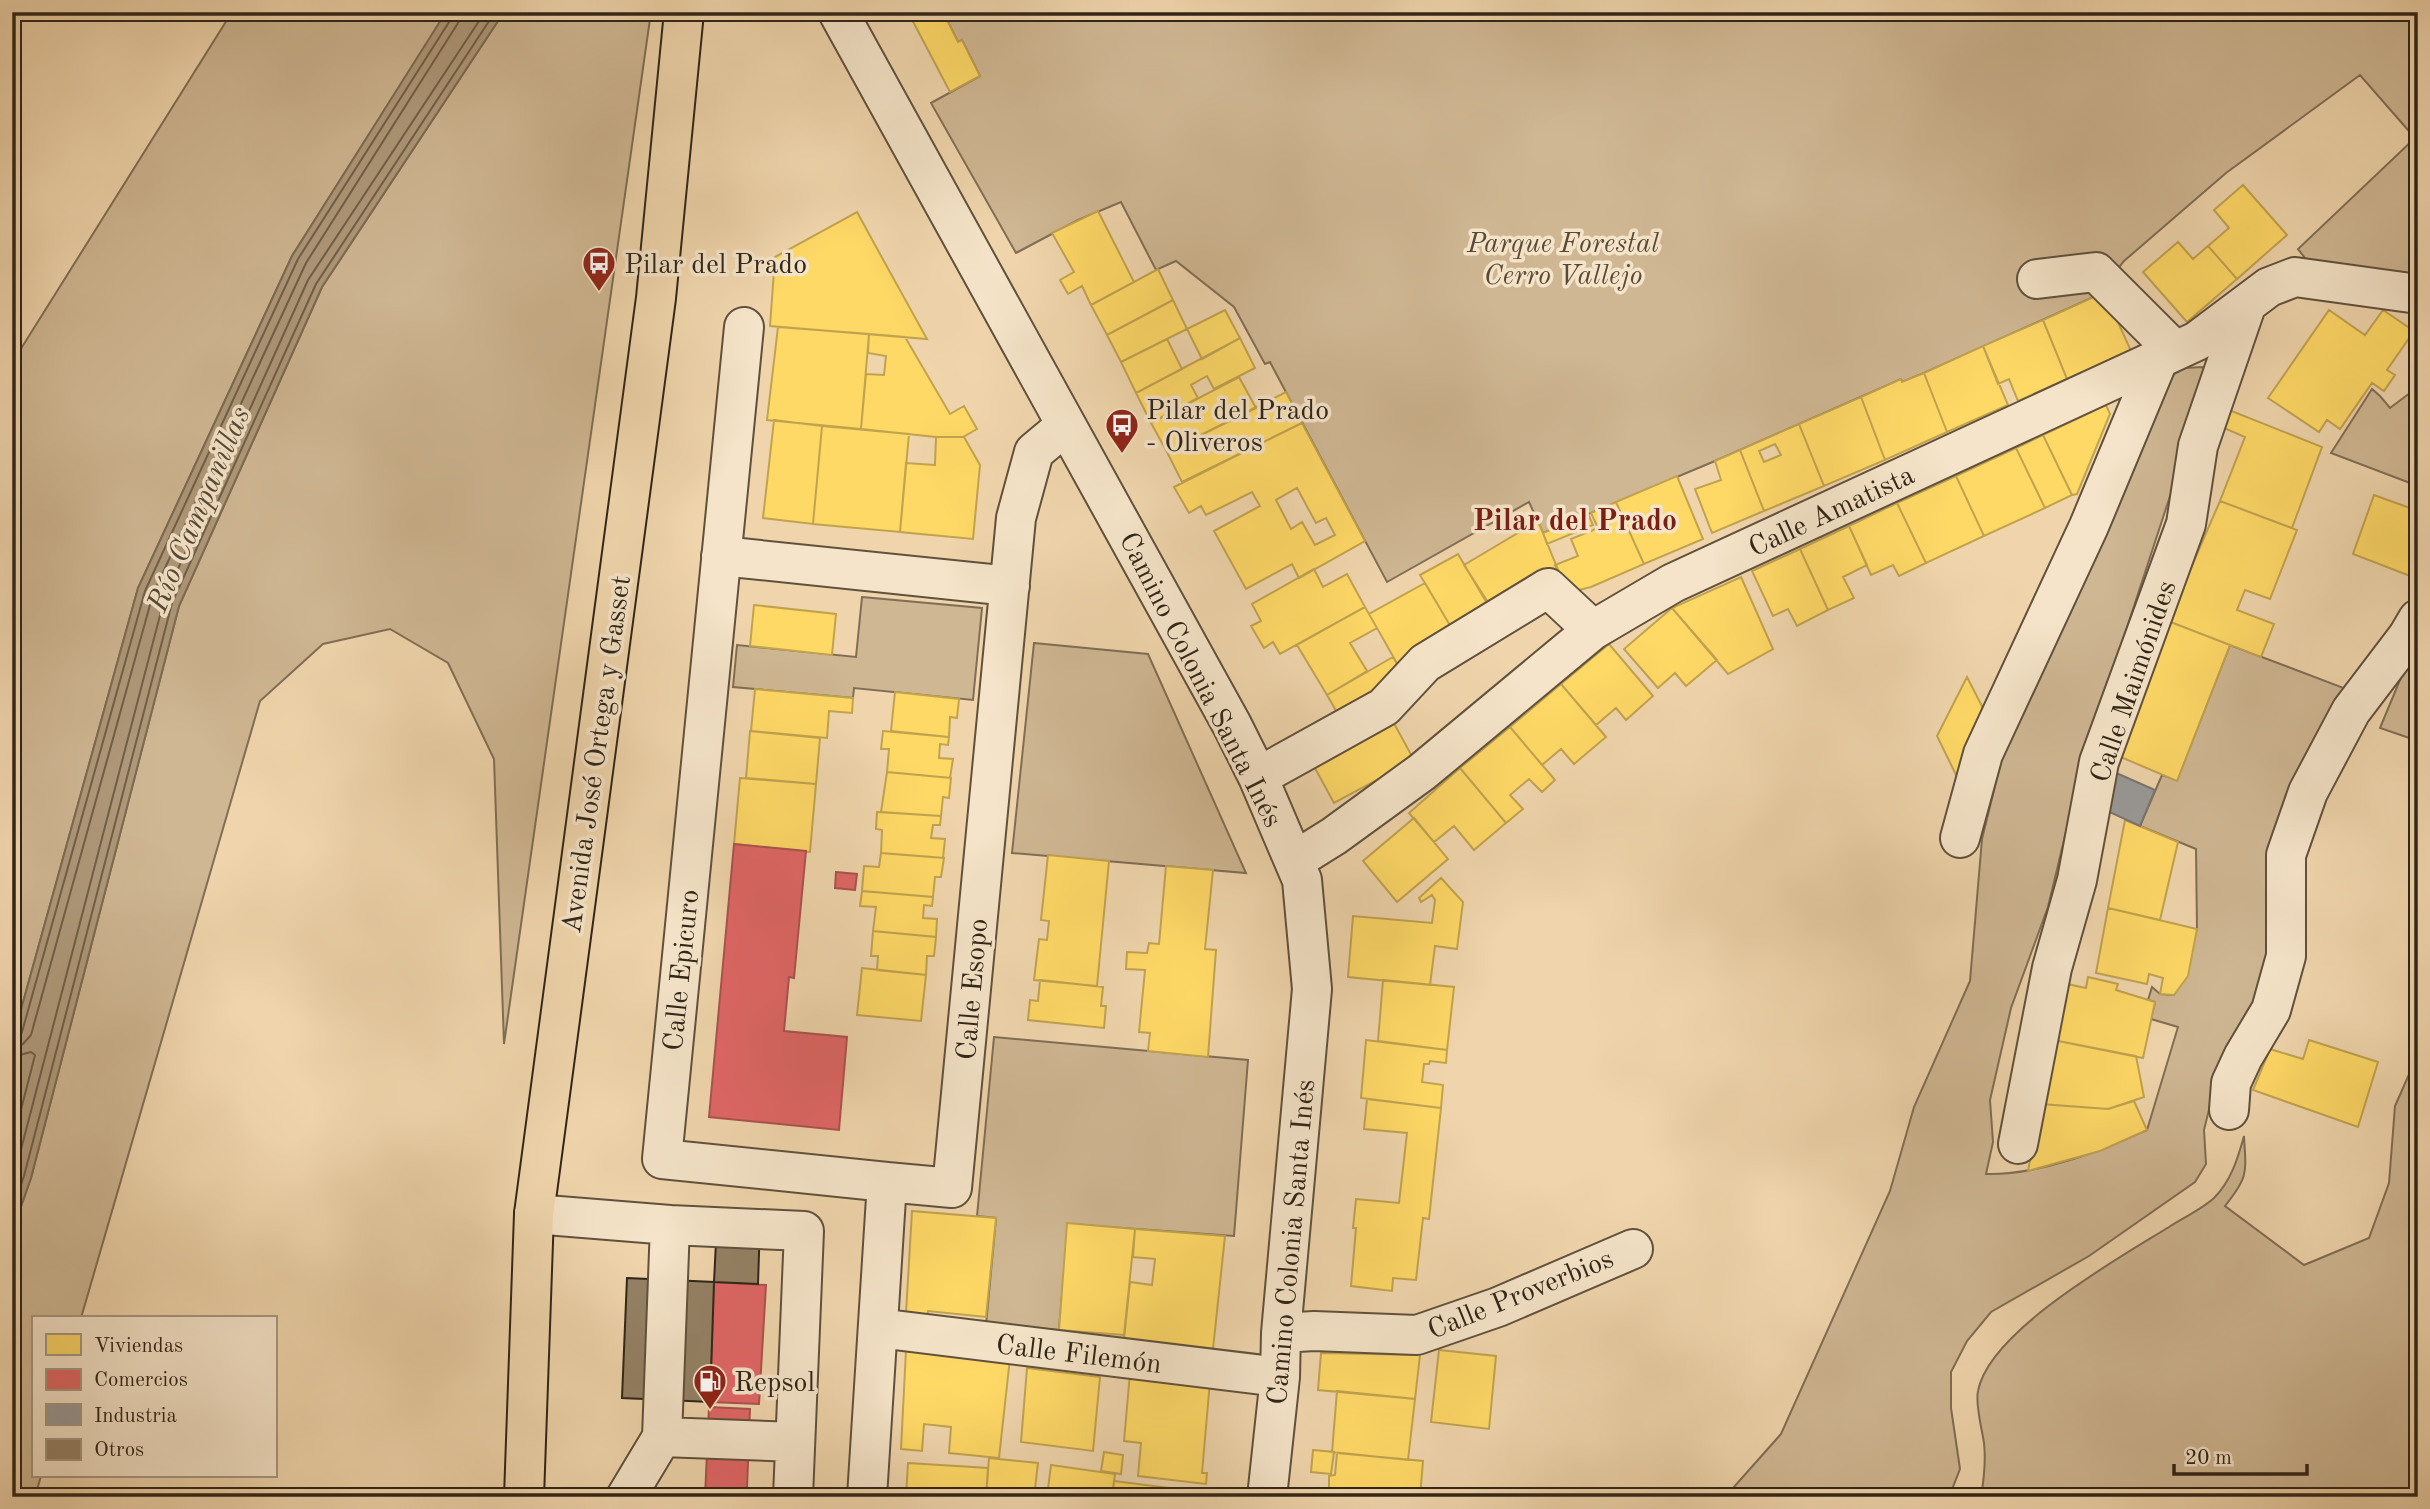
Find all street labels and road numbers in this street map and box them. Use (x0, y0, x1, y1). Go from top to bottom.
street label: Calle Amatista (1745, 462, 1919, 563)
street label: Camino Colonia Santa Inés (1113, 528, 1286, 832)
street label: Avenida José Ortega y Gasset (559, 574, 637, 935)
street label: Calle Maimónides (2087, 577, 2183, 787)
street label: Calle Epicuro (661, 888, 705, 1053)
street label: Calle Esopo (954, 917, 994, 1061)
street label: Camino Colonia Santa Inés (1265, 1078, 1321, 1406)
street label: Calle Proverbios (1424, 1246, 1618, 1346)
street label: Calle Filemón (994, 1332, 1163, 1380)

